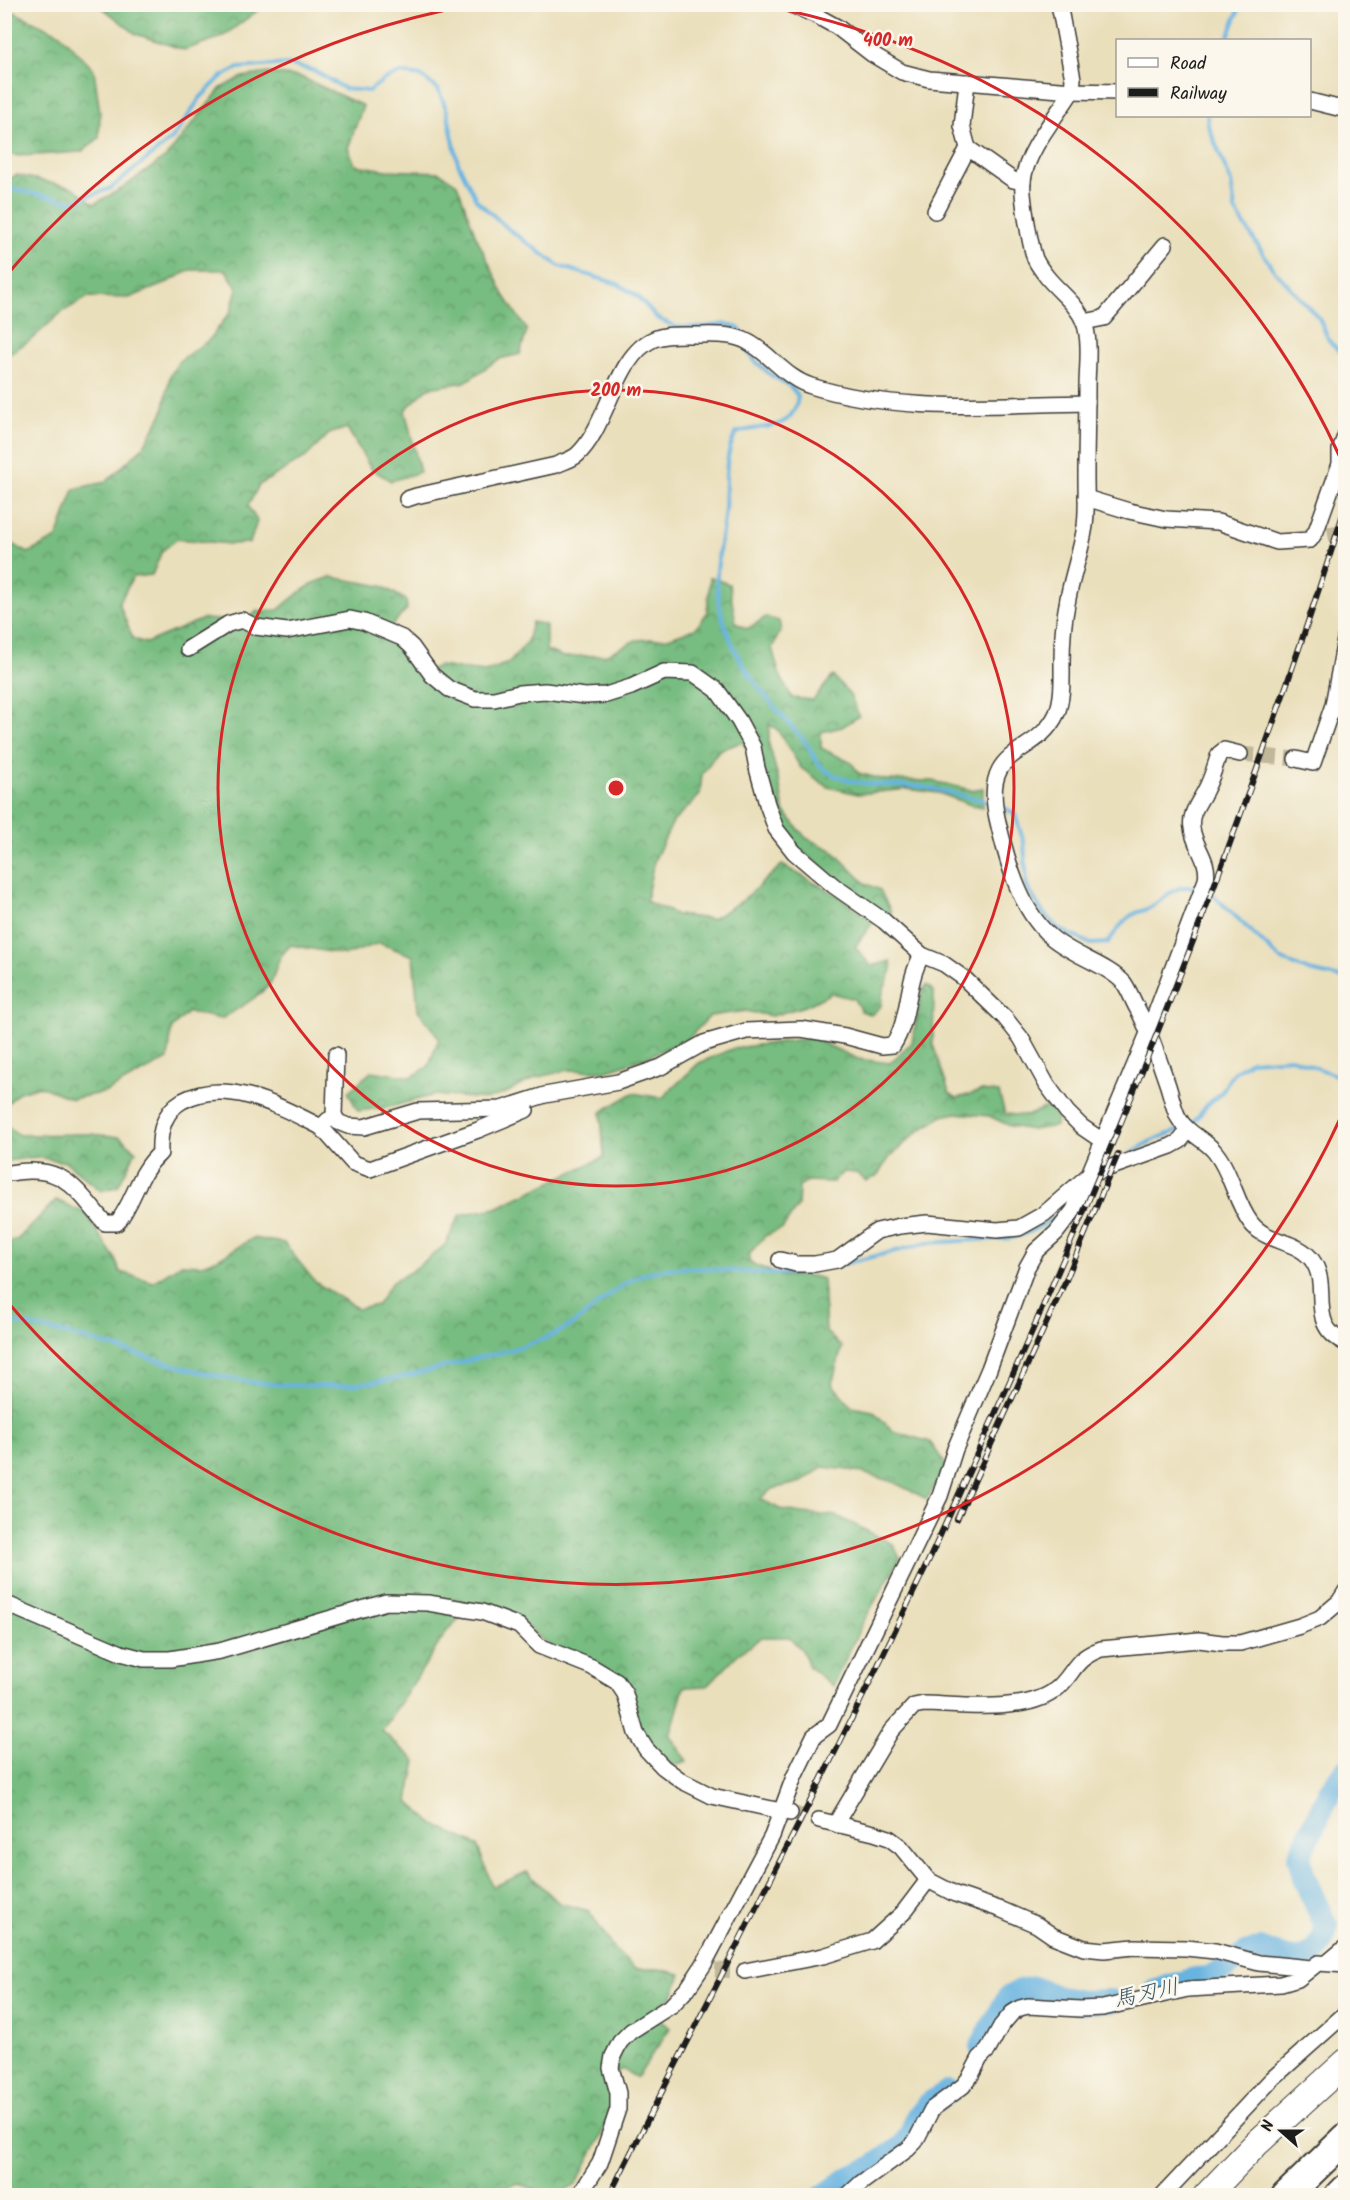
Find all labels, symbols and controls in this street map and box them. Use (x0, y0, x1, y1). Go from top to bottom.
text: 400 m (863, 27, 913, 56)
legend (1116, 39, 1311, 117)
text: Road (1170, 50, 1207, 79)
text: Railway (1170, 80, 1227, 109)
text: 200 m (591, 377, 642, 406)
centre of rings (606, 778, 626, 798)
water label: 馬刃川 (1111, 1970, 1182, 2018)
north arrow (1251, 2101, 1311, 2161)
text: N (1255, 2117, 1282, 2135)

